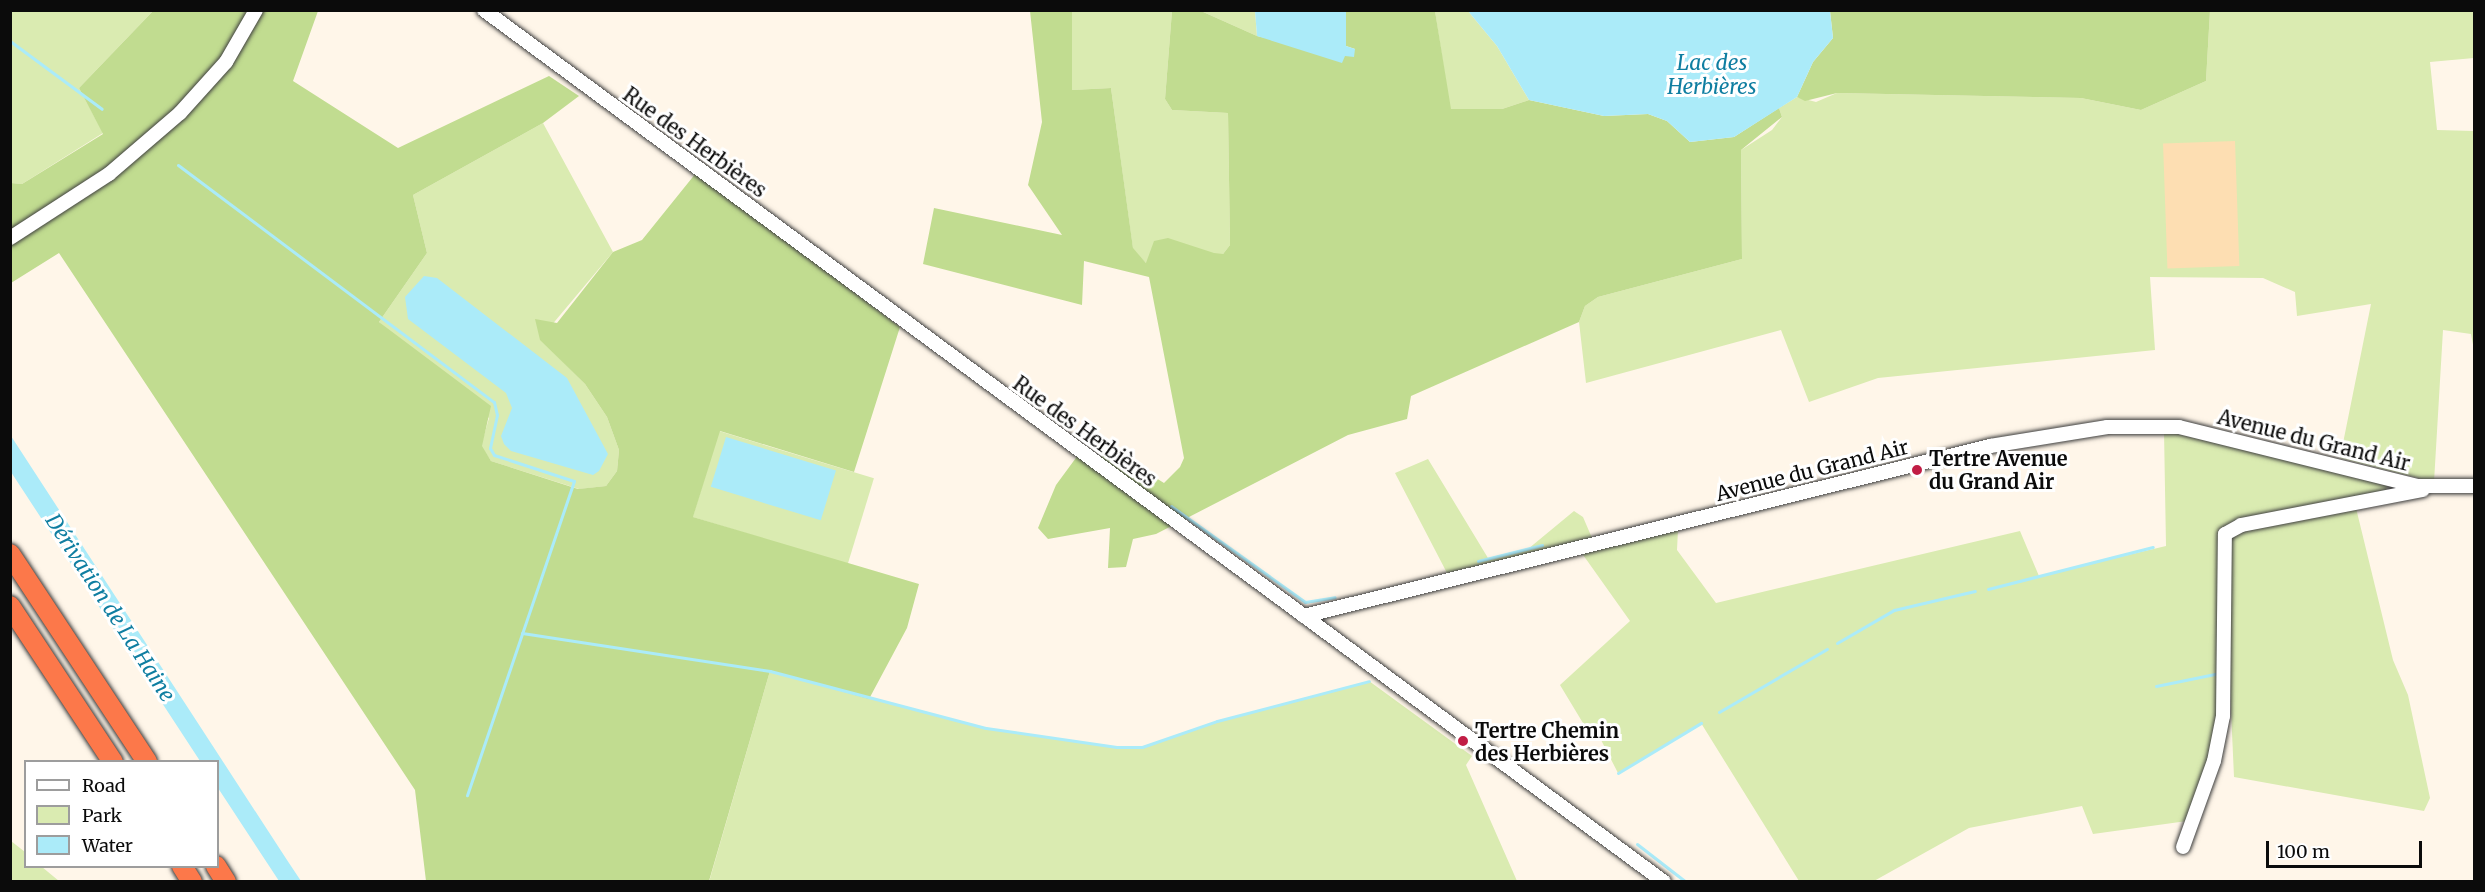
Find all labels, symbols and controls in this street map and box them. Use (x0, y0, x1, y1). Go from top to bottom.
water label: Lac des Herbières (1667, 50, 1757, 100)
street label: Rue des Herbières (619, 82, 771, 202)
street label: Rue des Herbières (1009, 371, 1161, 491)
street label: Avenue du Grand Air (2215, 404, 2413, 476)
street label: Avenue du Grand Air (1713, 434, 1911, 506)
place label: Tertre Avenue du Grand Air (1929, 446, 2068, 493)
marker: Tertre Avenue du Grand Air (1910, 463, 1924, 477)
water label: Dérivation de La Haine (40, 509, 180, 707)
place label: Tertre Chemin des Herbières (1475, 718, 1619, 765)
marker: Tertre Chemin des Herbières (1456, 734, 1470, 748)
legend (24, 760, 219, 868)
text: Road (82, 774, 126, 797)
text: Park (82, 804, 122, 827)
scale bar (2269, 829, 2425, 867)
text: Water (82, 834, 133, 857)
text: 100 m (2277, 840, 2330, 863)

